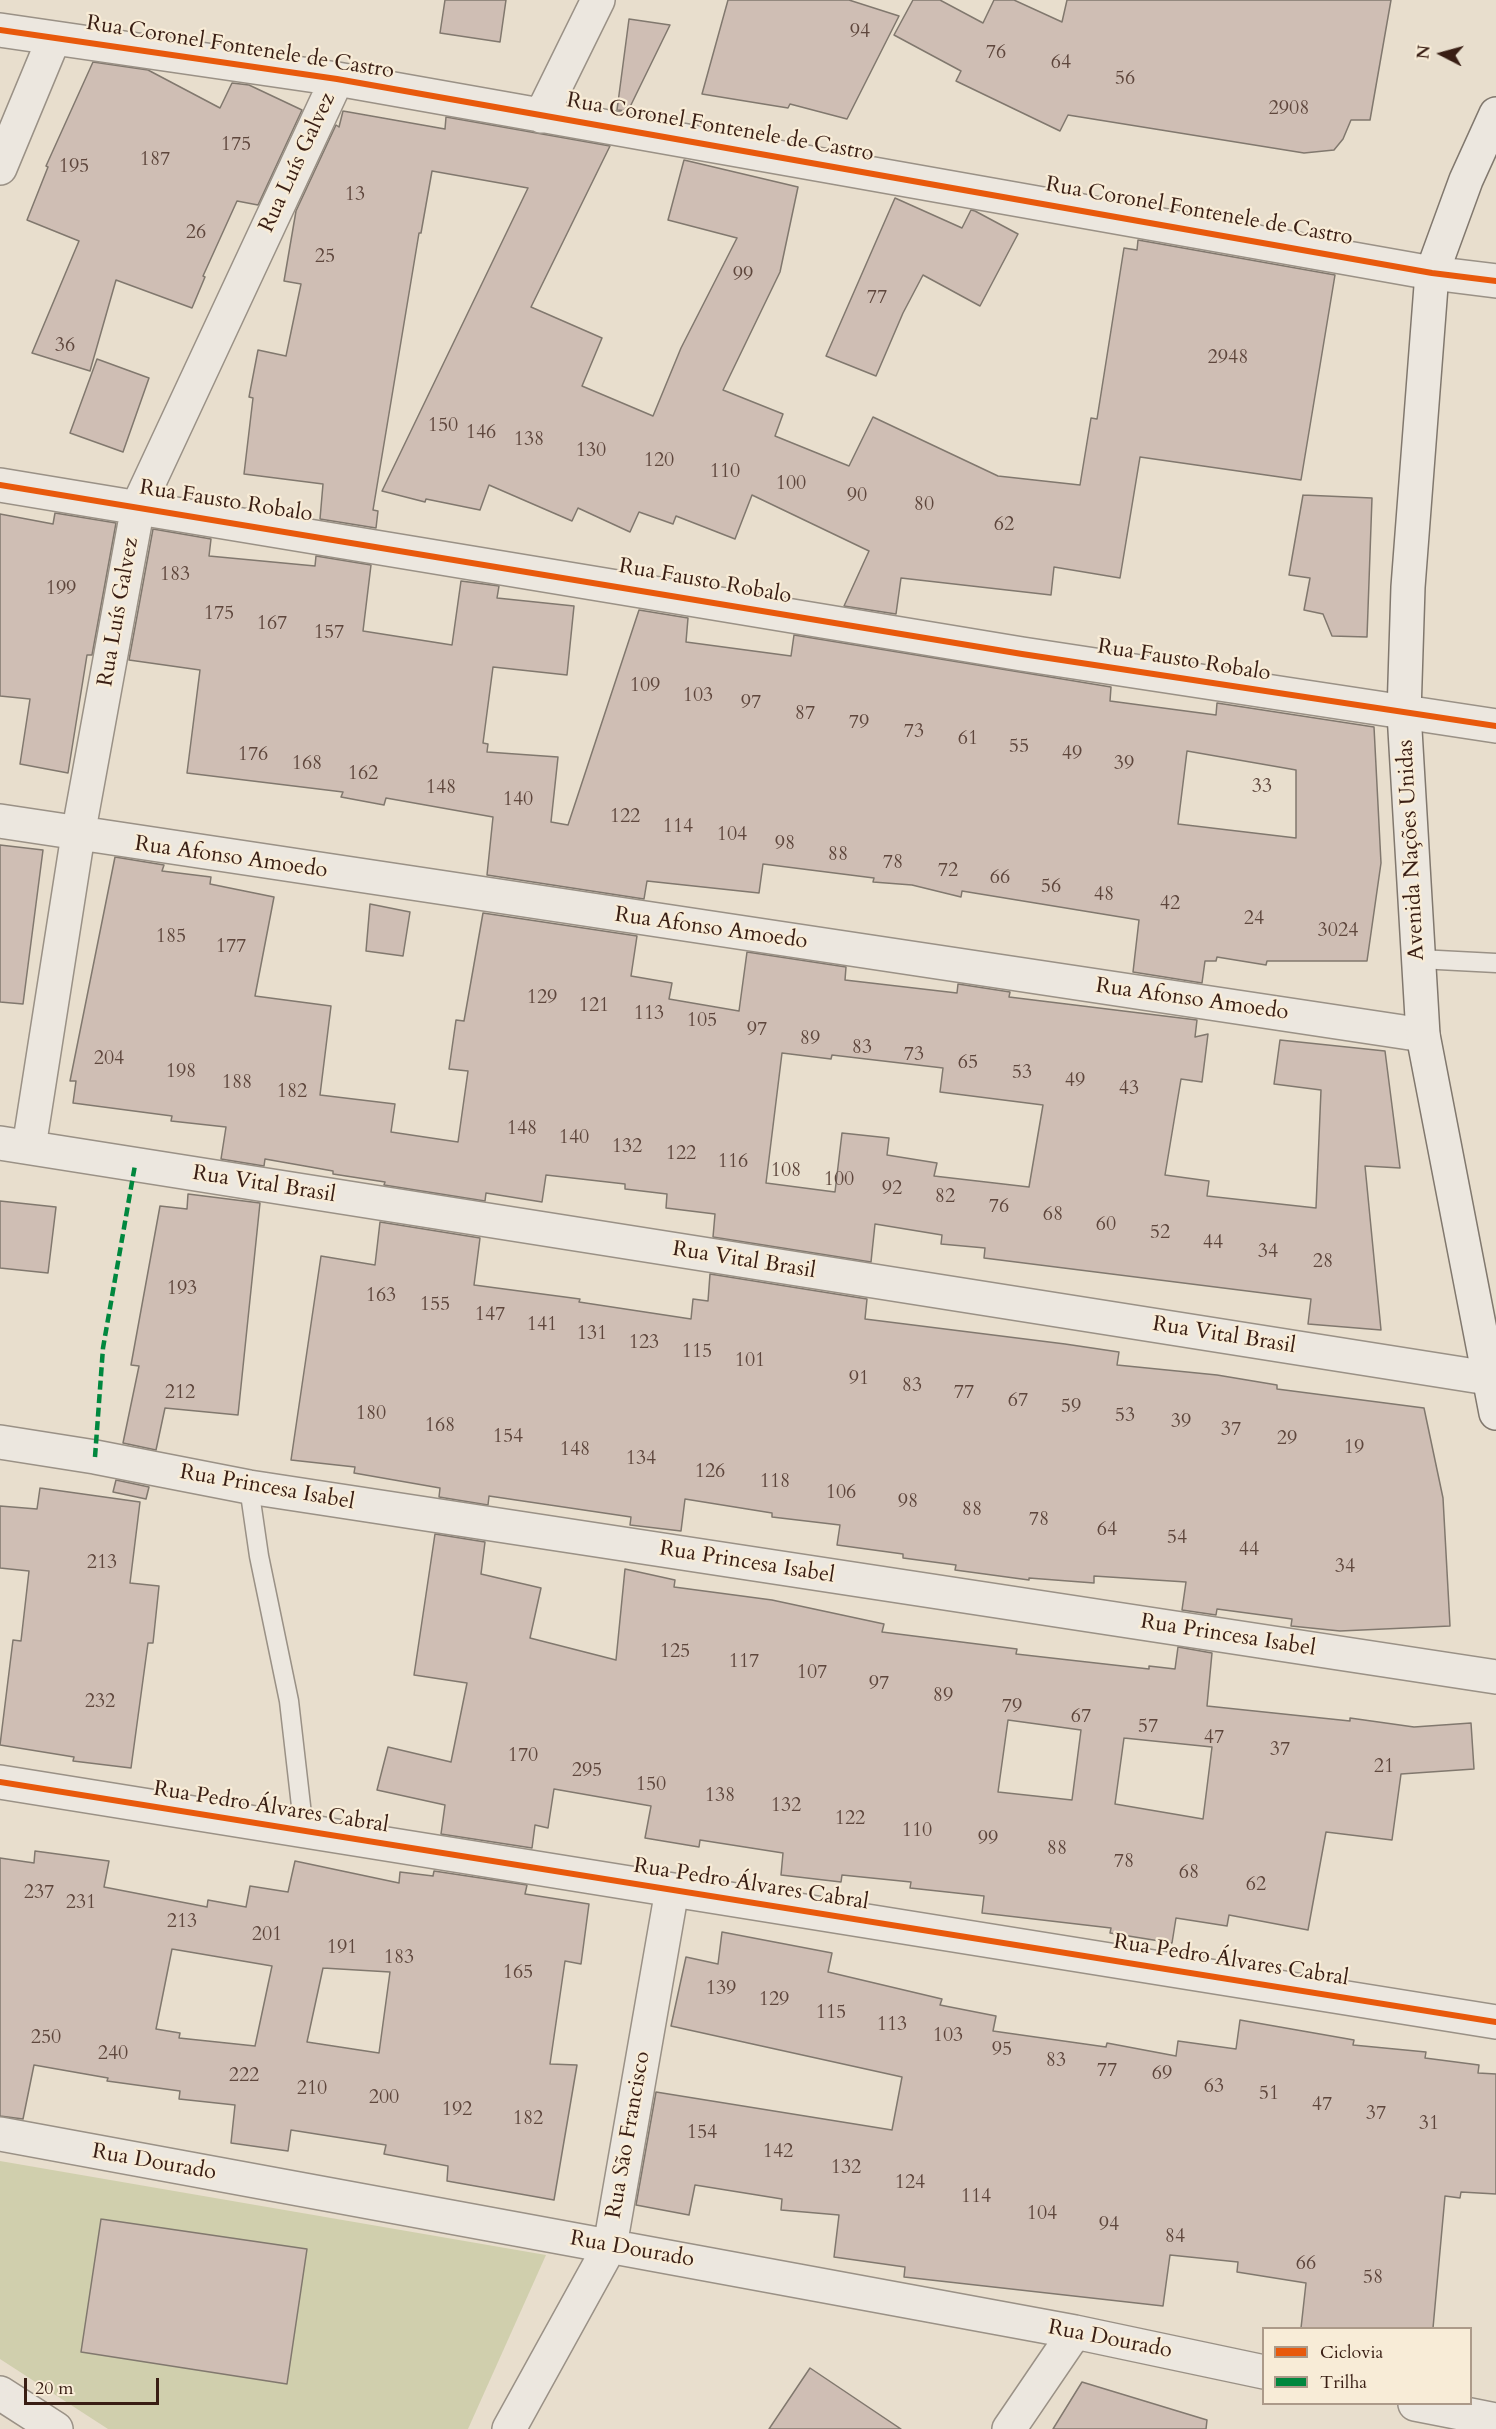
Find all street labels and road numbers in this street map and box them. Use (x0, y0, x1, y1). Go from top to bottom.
street label: Rua Coronel Fontenele de Castro (84, 11, 396, 85)
street label: Rua Coronel Fontenele de Castro (564, 88, 876, 168)
street label: Rua Luís Galvez (254, 89, 342, 237)
street label: Rua Coronel Fontenele de Castro (1043, 172, 1355, 252)
street label: Rua Fausto Robalo (138, 475, 314, 529)
street label: Rua Luís Galvez (93, 535, 145, 689)
street label: Rua Fausto Robalo (617, 554, 793, 610)
street label: Rua Fausto Robalo (1096, 634, 1272, 688)
street label: Avenida Nações Unidas (1393, 739, 1431, 961)
street label: Rua Afonso Amoedo (133, 831, 329, 885)
street label: Rua Afonso Amoedo (613, 902, 809, 956)
street label: Rua Afonso Amoedo (1094, 973, 1290, 1027)
street label: Rua Vital Brasil (190, 1161, 338, 1209)
street label: Rua Vital Brasil (670, 1237, 818, 1285)
street label: Rua Vital Brasil (1150, 1312, 1298, 1360)
street label: Rua Princesa Isabel (178, 1460, 356, 1516)
street label: Rua Princesa Isabel (658, 1536, 836, 1590)
street label: Rua Princesa Isabel (1139, 1609, 1317, 1663)
street label: Rua Pedro Álvares Cabral (152, 1776, 390, 1840)
street label: Rua Pedro Álvares Cabral (632, 1853, 870, 1917)
street label: Rua Pedro Álvares Cabral (1112, 1929, 1350, 1993)
street label: Rua São Francisco (601, 2049, 657, 2221)
street label: Rua Dourado (90, 2139, 218, 2187)
street label: Rua Dourado (568, 2226, 696, 2274)
street label: Rua Dourado (1046, 2315, 1174, 2365)

